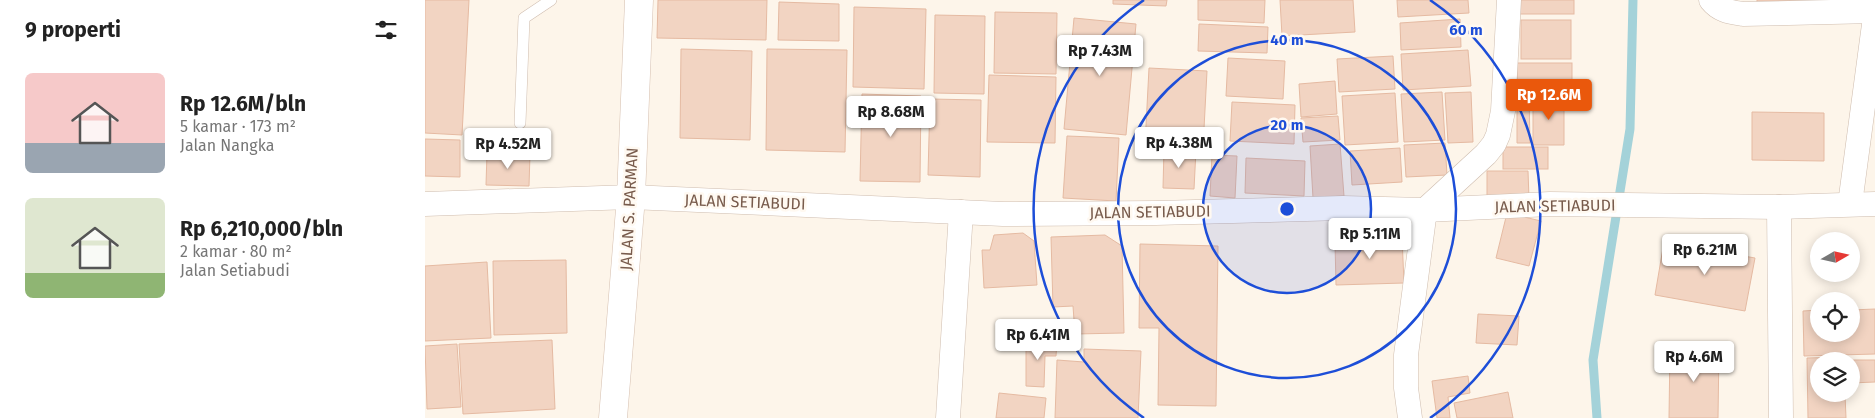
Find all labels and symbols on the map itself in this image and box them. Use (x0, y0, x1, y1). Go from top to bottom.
text: 60 m (1449, 21, 1483, 39)
text: 40 m (1270, 31, 1304, 49)
pin: Rp 7.43M (1048, 34, 1152, 77)
pin: Rp 12.6M (1497, 78, 1601, 121)
pin: Rp 8.68M (839, 96, 943, 138)
text: 20 m (1271, 116, 1303, 134)
pin: Rp 4.38M (1127, 126, 1231, 169)
pin: Rp 4.52M (456, 128, 560, 170)
street label: JALAN S. PARMAN (616, 147, 642, 271)
street label: JALAN SETIABUDI (684, 190, 806, 214)
street label: JALAN SETIABUDI (1494, 195, 1616, 217)
centre of rings (1278, 200, 1296, 218)
street label: JALAN SETIABUDI (1089, 201, 1211, 223)
pin: Rp 5.11M (1318, 218, 1422, 260)
north arrow (1810, 232, 1860, 282)
pin: Rp 6.21M (1653, 234, 1757, 276)
pin: Rp 6.41M (986, 318, 1090, 361)
pin: Rp 4.6M (1648, 340, 1740, 383)

